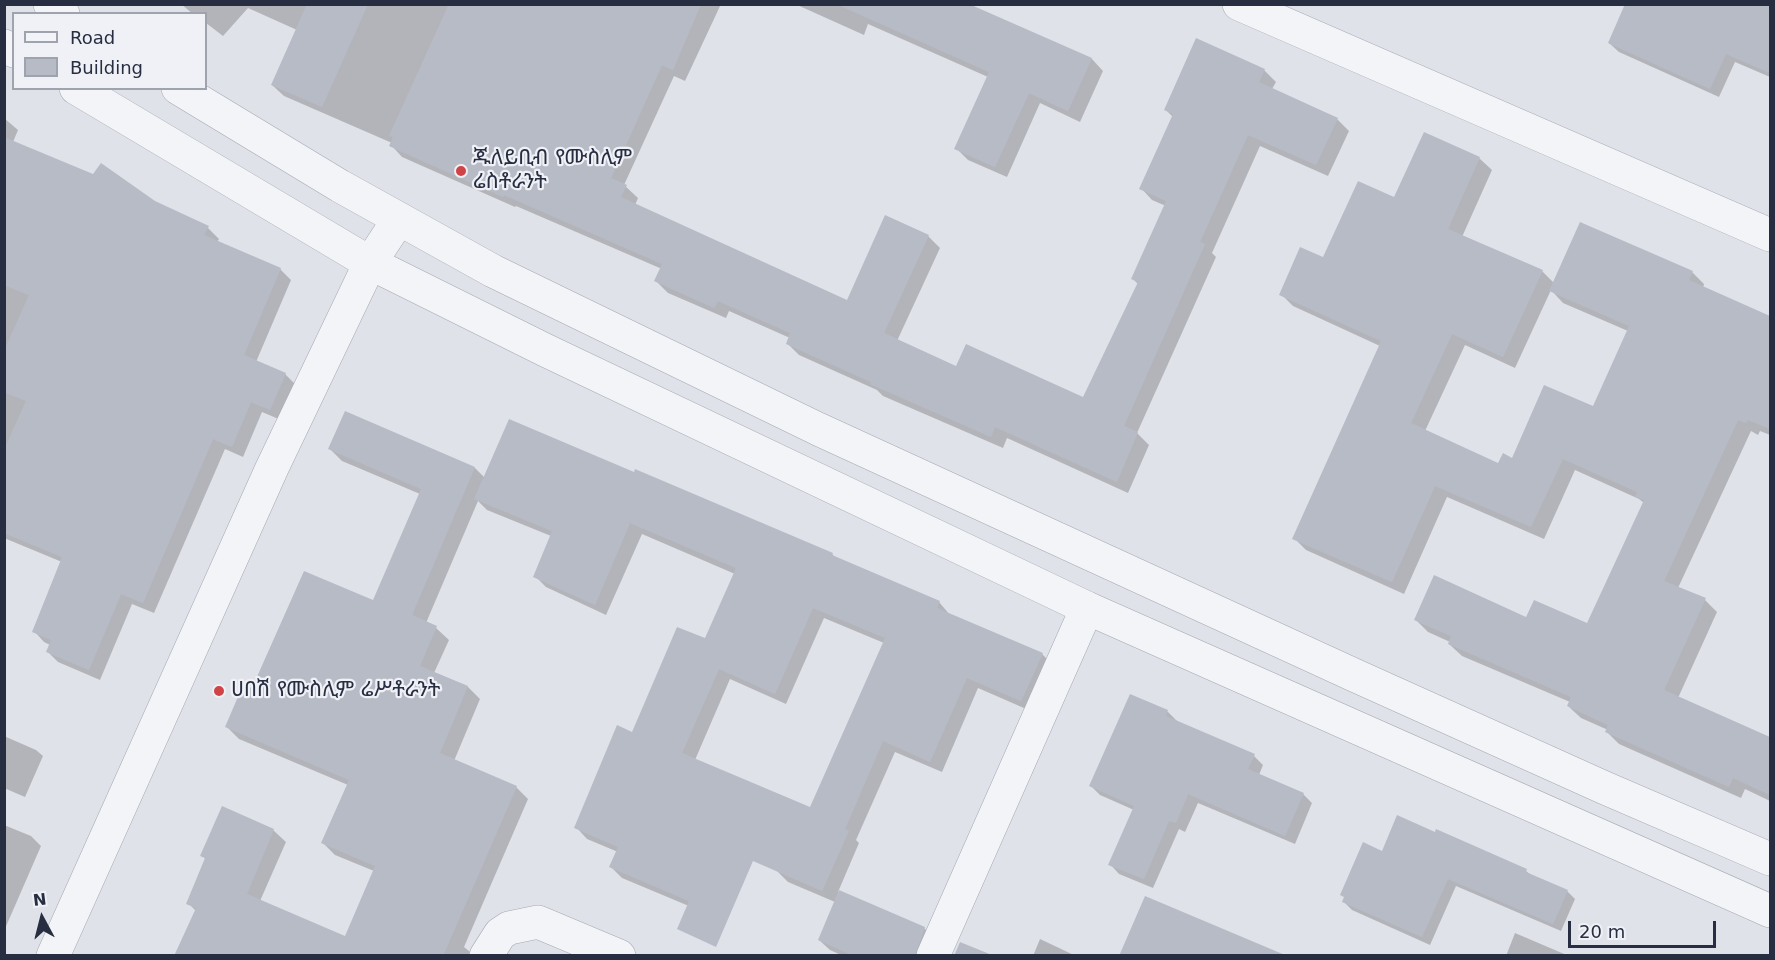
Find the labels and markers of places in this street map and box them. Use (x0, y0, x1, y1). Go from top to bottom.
place label: ጁለይቢብ የሙስሊም ሬስቶራንት (473, 146, 632, 196)
marker: ጁለይቢብ የሙስሊም ሬስቶራንት (454, 164, 468, 178)
place label: ሀበሽ የሙስሊም ሬሥቶራንት (231, 678, 440, 704)
marker: ሀበሽ የሙስሊም ሬሥቶራንት (212, 684, 226, 698)

